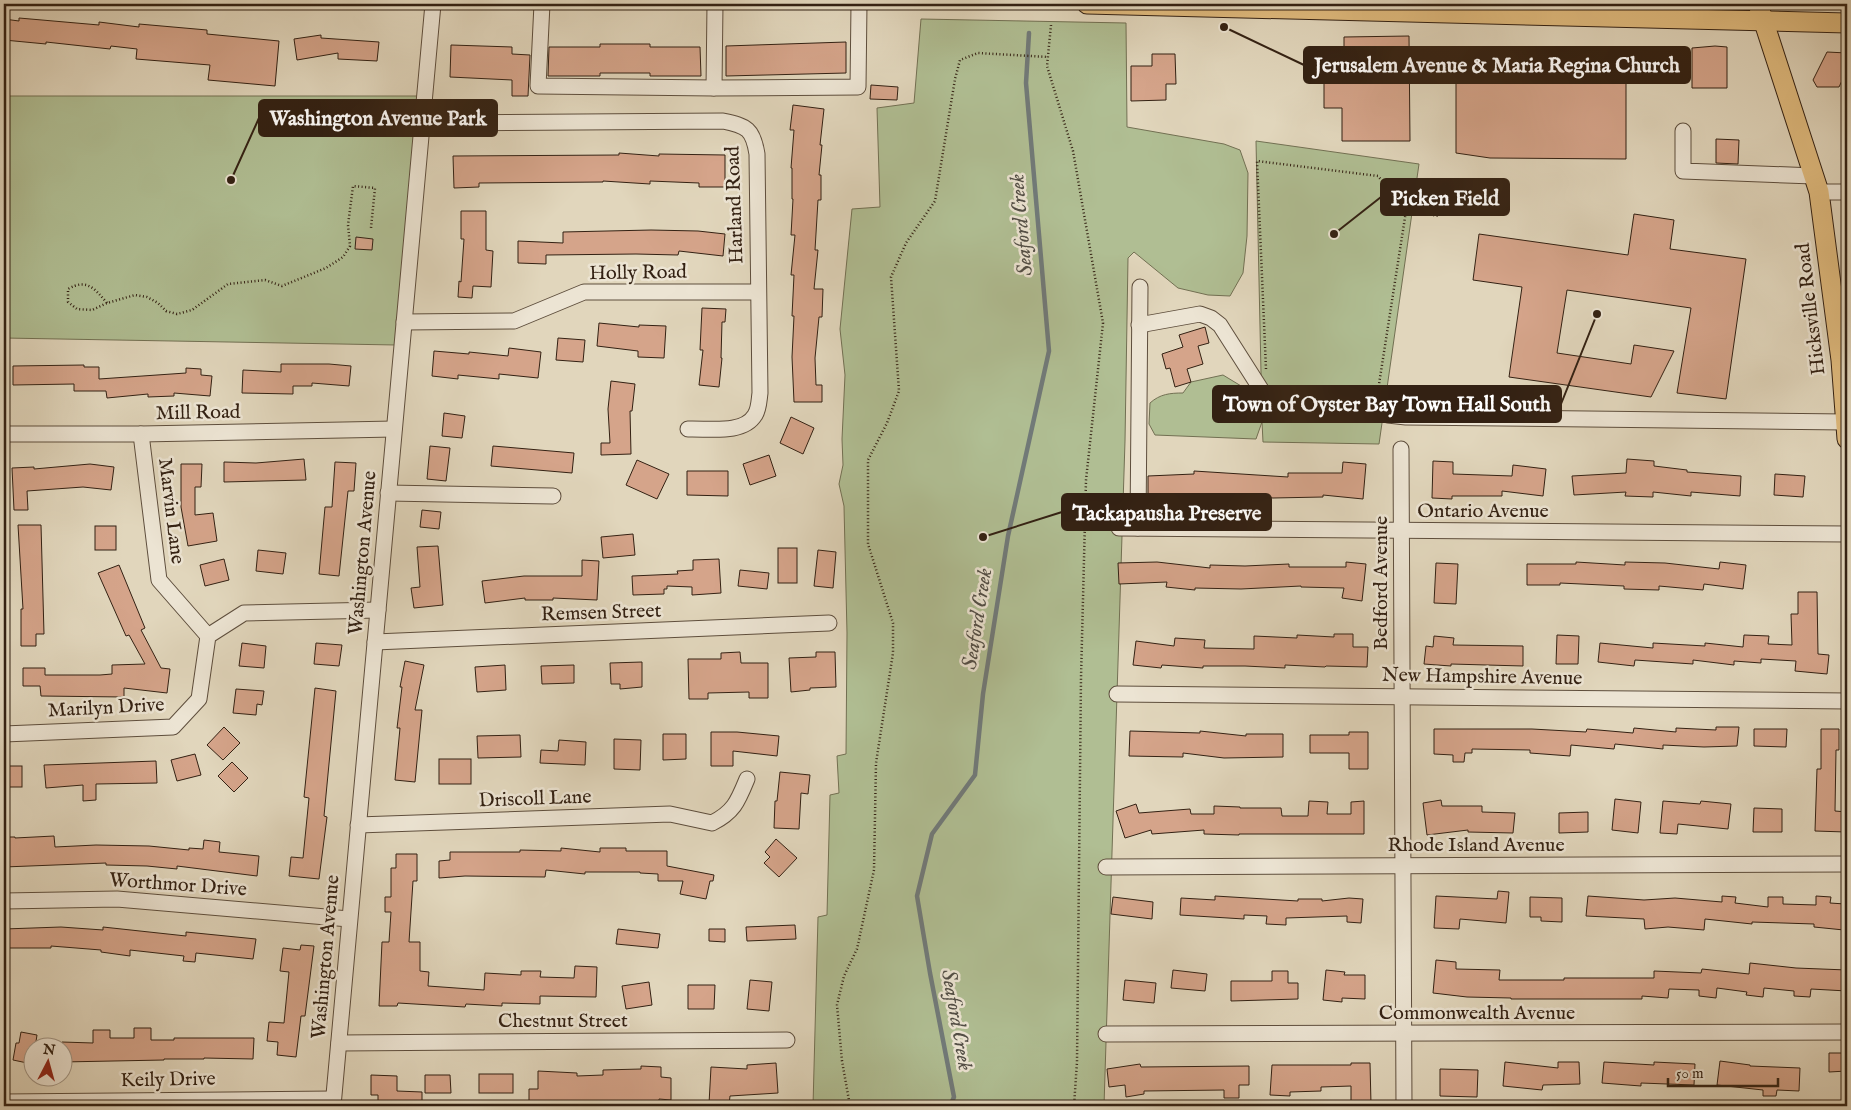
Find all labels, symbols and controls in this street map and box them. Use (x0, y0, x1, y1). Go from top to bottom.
callout: Jerusalem Avenue & Maria Regina Church (1304, 47, 1690, 83)
text: Jerusalem Avenue & Maria Regina Church (1311, 53, 1681, 80)
callout: Washington Avenue Park (259, 100, 497, 136)
text: Washington Avenue Park (268, 106, 487, 133)
street label: Harland Road (720, 145, 750, 264)
water label: Seaford Creek (1004, 172, 1040, 277)
callout: Picken Field (1381, 179, 1509, 215)
text: Picken Field (1391, 186, 1500, 213)
street label: Hicksville Road (1790, 241, 1831, 376)
street label: Holly Road (589, 260, 687, 286)
callout: Town of Oyster Bay Town Hall South (1213, 386, 1561, 422)
text: Town of Oyster Bay Town Hall South (1222, 392, 1552, 419)
street label: Mill Road (155, 400, 241, 426)
street label: Marvin Lane (152, 456, 190, 566)
street label: Washington Avenue (343, 470, 383, 636)
callout: Tackapausha Preserve (1062, 494, 1271, 530)
street label: Ontario Avenue (1417, 499, 1549, 524)
text: Tackapausha Preserve (1072, 501, 1262, 528)
street label: Bedford Avenue (1369, 516, 1394, 650)
water label: Seaford Creek (957, 566, 999, 672)
street label: Remsen Street (540, 598, 662, 628)
street label: New Hampshire Avenue (1381, 663, 1583, 691)
street label: Marilyn Drive (47, 692, 165, 724)
street label: Driscoll Lane (478, 785, 592, 813)
street label: Rhode Island Avenue (1387, 833, 1565, 858)
street label: Worthmor Drive (108, 868, 248, 902)
street label: Washington Avenue (306, 874, 346, 1040)
water label: Seaford Creek (934, 967, 978, 1073)
street label: Commonwealth Avenue (1379, 1001, 1575, 1026)
street label: Chestnut Street (498, 1009, 628, 1034)
north arrow (22, 1038, 72, 1088)
text: N (41, 1040, 56, 1060)
scale bar (1668, 1055, 1778, 1087)
text: 50 m (1676, 1064, 1704, 1083)
street label: Keily Drive (120, 1067, 216, 1093)

